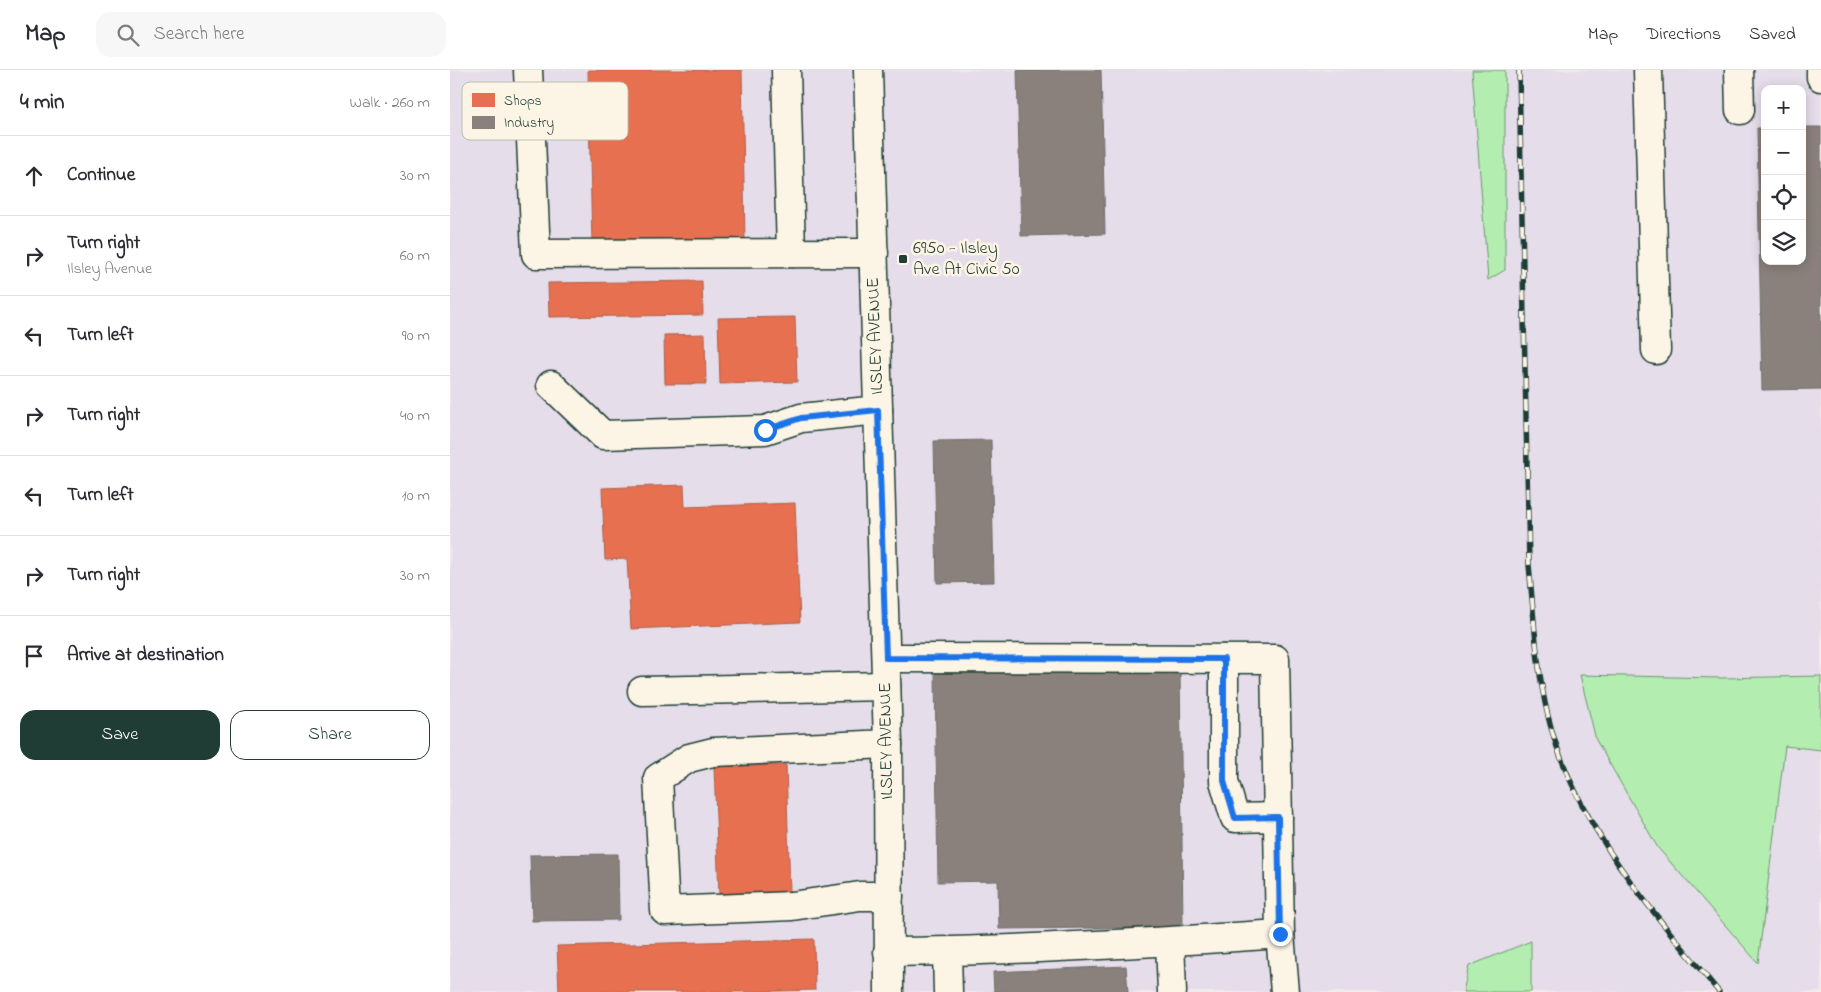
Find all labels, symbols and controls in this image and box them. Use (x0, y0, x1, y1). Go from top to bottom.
search box (96, 12, 446, 57)
text: Map (25, 17, 66, 52)
icon: search (114, 21, 142, 49)
text: Search here (154, 21, 245, 48)
text: Map (1588, 22, 1618, 48)
text: Directions (1646, 22, 1721, 48)
text: Saved (1749, 22, 1796, 48)
legend (462, 82, 628, 140)
map controls (1761, 85, 1806, 265)
button: + (1761, 85, 1806, 130)
text: 4 min (20, 88, 64, 118)
text: Walk · 260 m (350, 91, 430, 115)
text: Shops (504, 91, 542, 112)
text: Industry (504, 113, 554, 135)
button: − (1761, 130, 1806, 175)
icon: ahead (20, 162, 48, 190)
text: Continue (67, 162, 135, 189)
text: 30 m (400, 164, 430, 188)
button: locate (1761, 175, 1806, 220)
button: layers (1761, 220, 1806, 265)
text: Turn right (67, 230, 140, 257)
place label: 6950 - Ilsley Ave At Civic 50 (913, 236, 1020, 283)
icon: right (20, 242, 48, 270)
text: 60 m (400, 244, 430, 268)
marker: 6950 - Ilsley Ave At Civic 50 (897, 253, 909, 265)
text: Ilsley Avenue (67, 257, 152, 281)
street label: ILSLEY AVENUE (861, 277, 891, 395)
icon: left (20, 322, 48, 350)
text: Turn left (67, 322, 134, 349)
text: 90 m (402, 324, 430, 348)
icon: right (20, 402, 48, 430)
text: Turn right (67, 402, 140, 429)
text: 40 m (400, 404, 430, 428)
route start (754, 419, 777, 442)
icon: left (20, 482, 48, 510)
text: Turn left (67, 482, 134, 509)
text: 10 m (402, 484, 430, 508)
icon: right (20, 562, 48, 590)
text: Turn right (67, 562, 140, 589)
text: 30 m (400, 564, 430, 588)
icon: arrive (20, 642, 48, 670)
text: Arrive at destination (67, 642, 224, 669)
street label: ILSLEY AVENUE (873, 682, 901, 800)
button: Save (20, 710, 220, 760)
button: Share (230, 710, 430, 760)
route end (1269, 923, 1292, 946)

